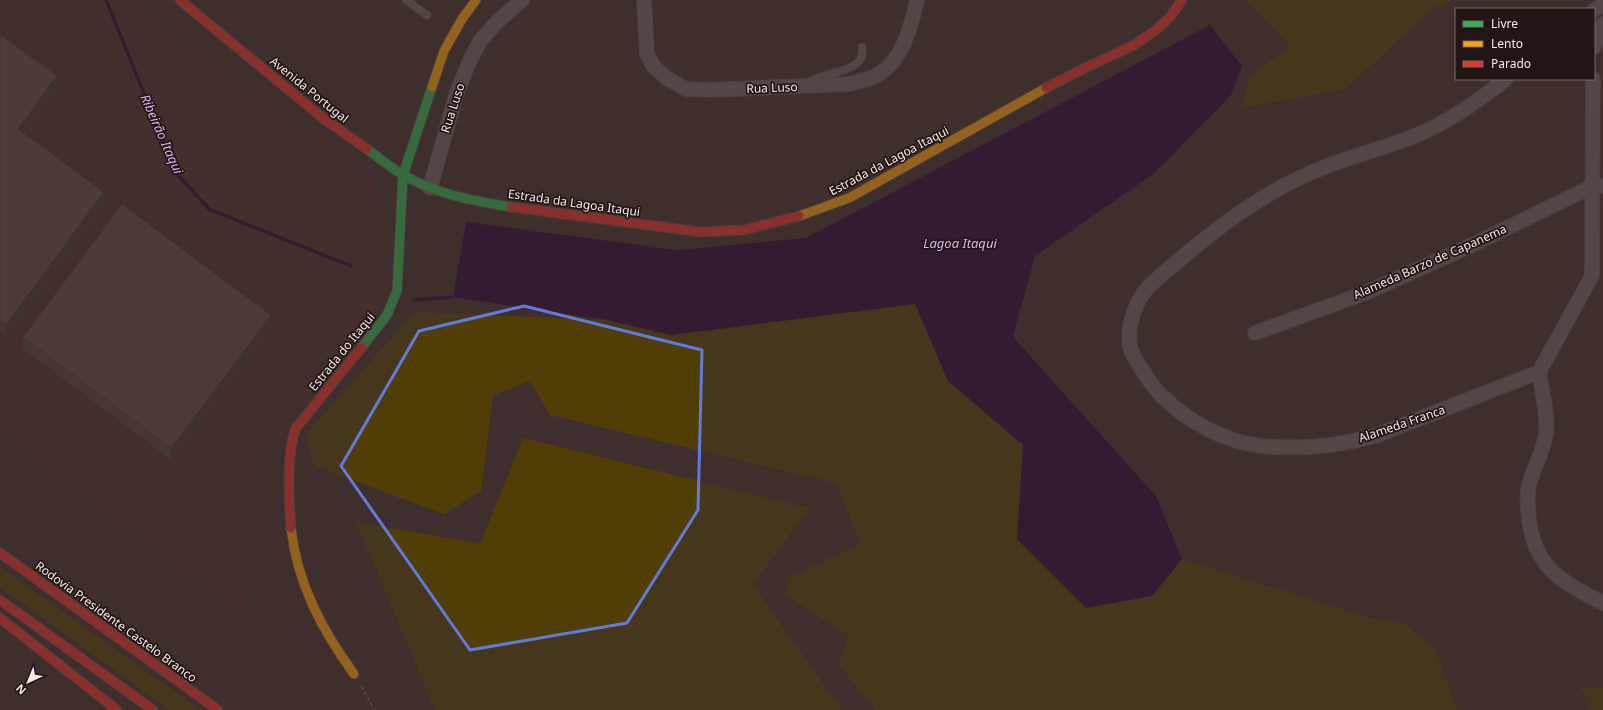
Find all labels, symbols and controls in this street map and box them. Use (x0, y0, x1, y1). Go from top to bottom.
legend (1455, 8, 1595, 80)
text: Livre (1491, 15, 1518, 32)
text: Lento (1491, 35, 1523, 52)
street label: Avenida Portugal (266, 53, 352, 127)
text: Parado (1491, 55, 1531, 72)
street label: Rua Luso (746, 78, 798, 97)
street label: Rua Luso (436, 81, 469, 135)
water label: Ribeirão Itaqui (136, 91, 188, 177)
street label: Estrada da Lagoa Itaqui (826, 122, 952, 199)
street label: Estrada da Lagoa Itaqui (507, 185, 641, 220)
street label: Alameda Barzo de Capanema (1350, 220, 1509, 303)
water label: Lagoa Itaqui (923, 234, 997, 252)
street label: Estrada do Itaqui (305, 309, 378, 394)
street label: Alameda Franca (1356, 401, 1447, 446)
street label: Rodovia Presidente Castelo Branco (32, 557, 201, 686)
north arrow (8, 662, 48, 702)
text: N (12, 681, 29, 698)

